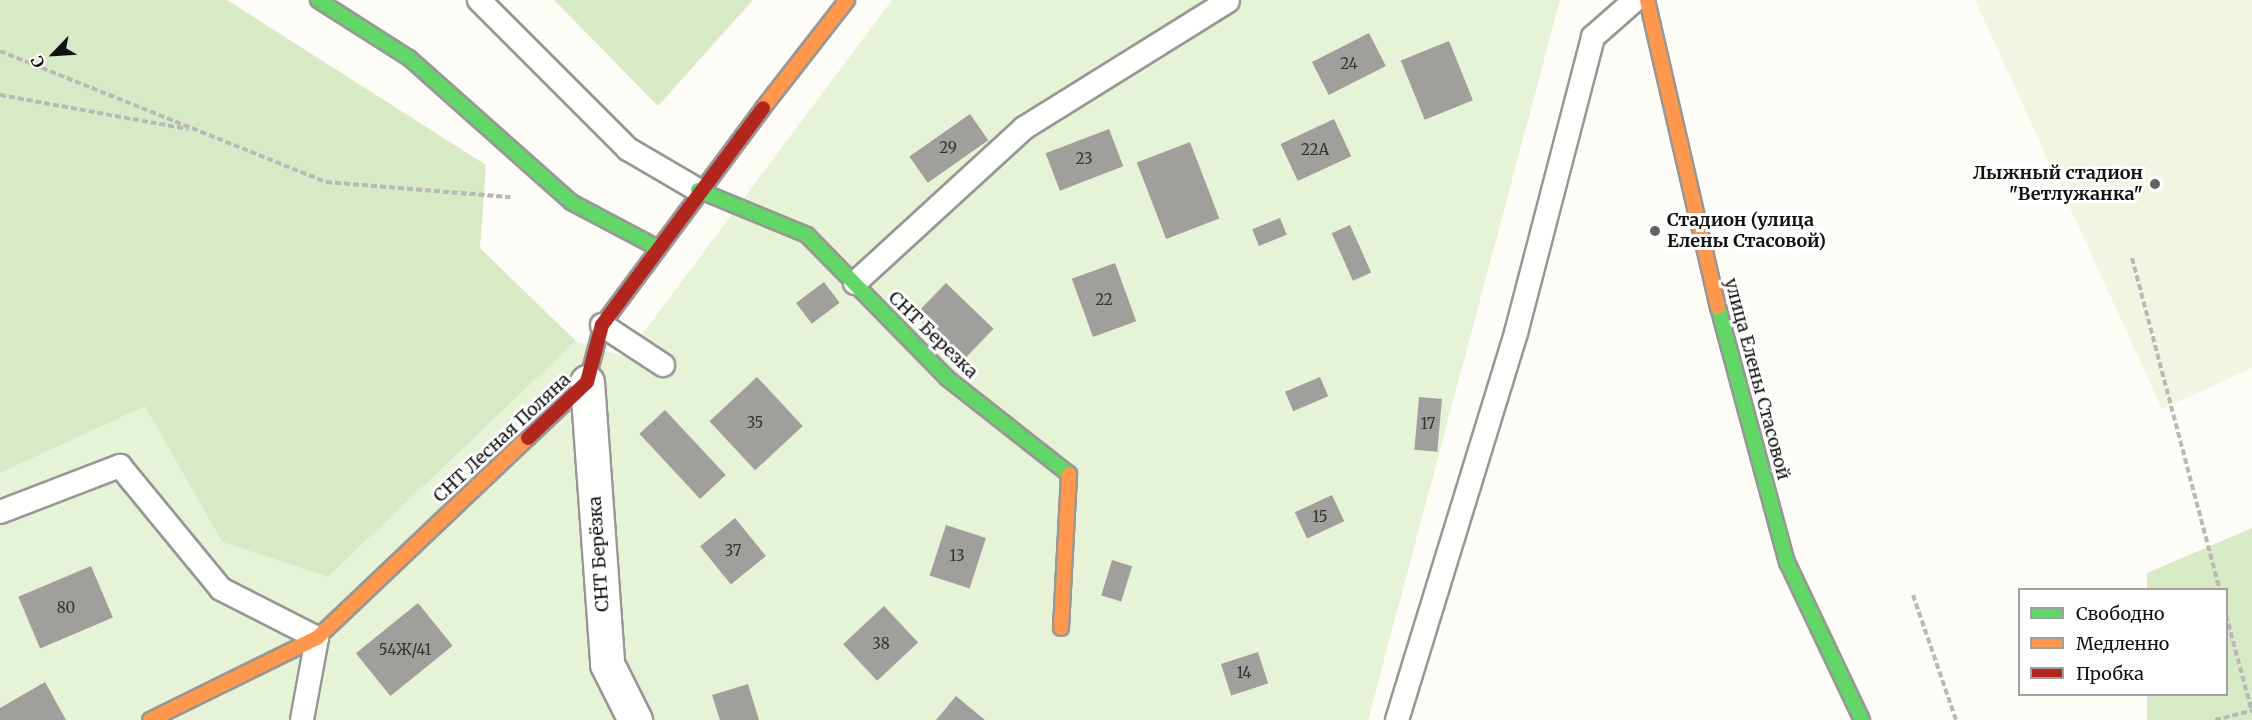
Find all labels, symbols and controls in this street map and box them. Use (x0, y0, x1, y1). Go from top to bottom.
north arrow (24, 24, 84, 84)
text: С (26, 53, 49, 71)
house number: 24 (1340, 55, 1358, 73)
house number: 29 (939, 139, 957, 157)
house number: 22А (1301, 141, 1329, 159)
house number: 23 (1076, 150, 1092, 168)
place label: Лыжный стадион "Ветлужанка" (1973, 163, 2143, 206)
marker: Лыжный стадион "Ветлужанка" (2148, 177, 2162, 191)
place label: Стадион (улица Елены Стасовой) (1667, 210, 1826, 252)
marker: Стадион (улица Елены Стасовой) (1648, 224, 1662, 238)
street label: улица Елены Стасовой (1720, 276, 1794, 482)
street label: СНТ Березка (884, 287, 982, 383)
house number: 22 (1095, 291, 1113, 309)
street label: СНТ Лесная Поляна (429, 369, 575, 507)
house number: 35 (747, 414, 763, 432)
house number: 17 (1421, 415, 1435, 433)
street label: СНТ Берёзка (584, 495, 614, 613)
house number: 15 (1312, 508, 1328, 526)
house number: 37 (725, 542, 741, 560)
house number: 13 (950, 547, 964, 565)
legend (2018, 588, 2228, 696)
house number: 80 (57, 599, 75, 617)
text: Свободно (2076, 602, 2164, 625)
text: Медленно (2076, 632, 2169, 655)
house number: 38 (872, 635, 890, 653)
house number: 54Ж/41 (379, 641, 431, 659)
text: Пробка (2076, 662, 2144, 685)
house number: 14 (1236, 664, 1252, 682)

